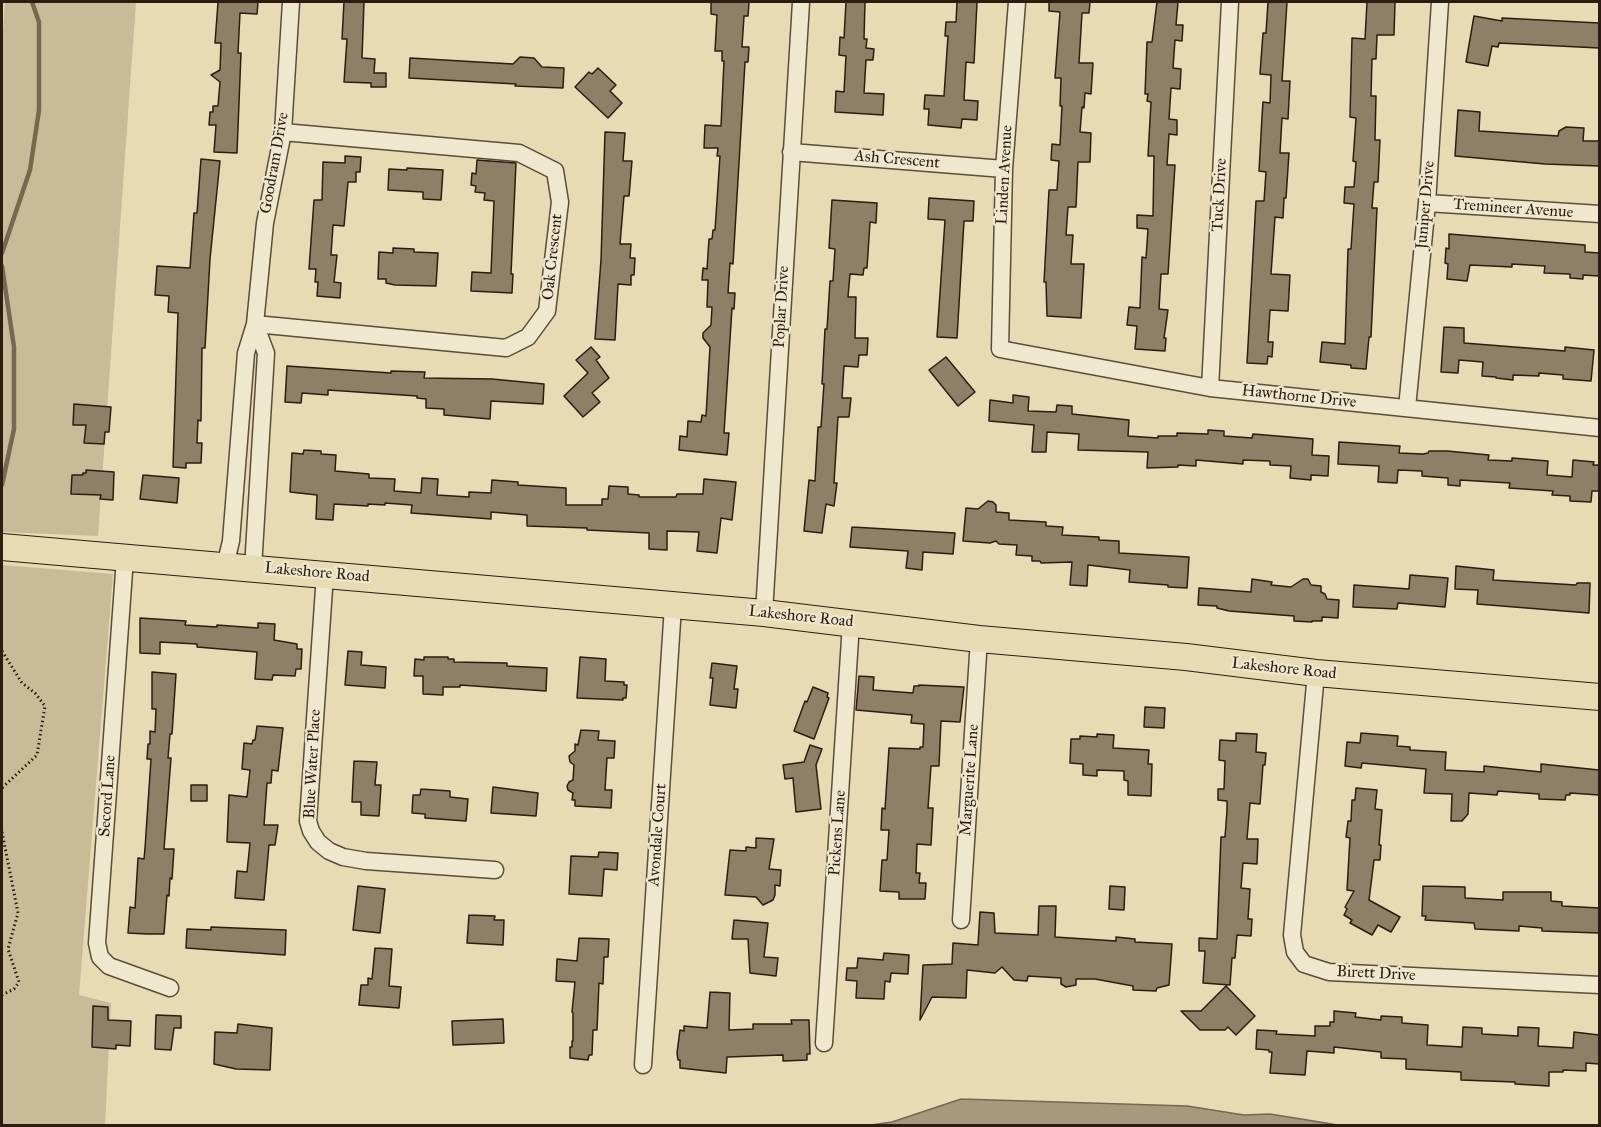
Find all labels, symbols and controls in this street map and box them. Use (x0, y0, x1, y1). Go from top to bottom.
street label: Goodram Drive (257, 111, 293, 215)
street label: Linden Avenue (993, 125, 1017, 225)
street label: Ash Crescent (853, 147, 941, 173)
street label: Tuck Drive (1208, 158, 1232, 232)
street label: Juniper Drive (1413, 160, 1439, 250)
street label: Tremineer Avenue (1452, 195, 1574, 223)
street label: Oak Crescent (539, 213, 567, 301)
street label: Poplar Drive (770, 265, 794, 349)
street label: Hawthorne Drive (1241, 381, 1357, 413)
street label: Lakeshore Road (264, 559, 370, 587)
street label: Lakeshore Road (748, 602, 854, 632)
street label: Lakeshore Road (1231, 654, 1337, 684)
street label: Blue Water Place (301, 709, 325, 819)
street label: Marguerite Lane (957, 723, 983, 837)
street label: Secord Lane (96, 754, 120, 838)
street label: Avondale Court (645, 783, 671, 887)
street label: Pickens Lane (825, 789, 851, 877)
street label: Birett Drive (1336, 962, 1416, 986)

